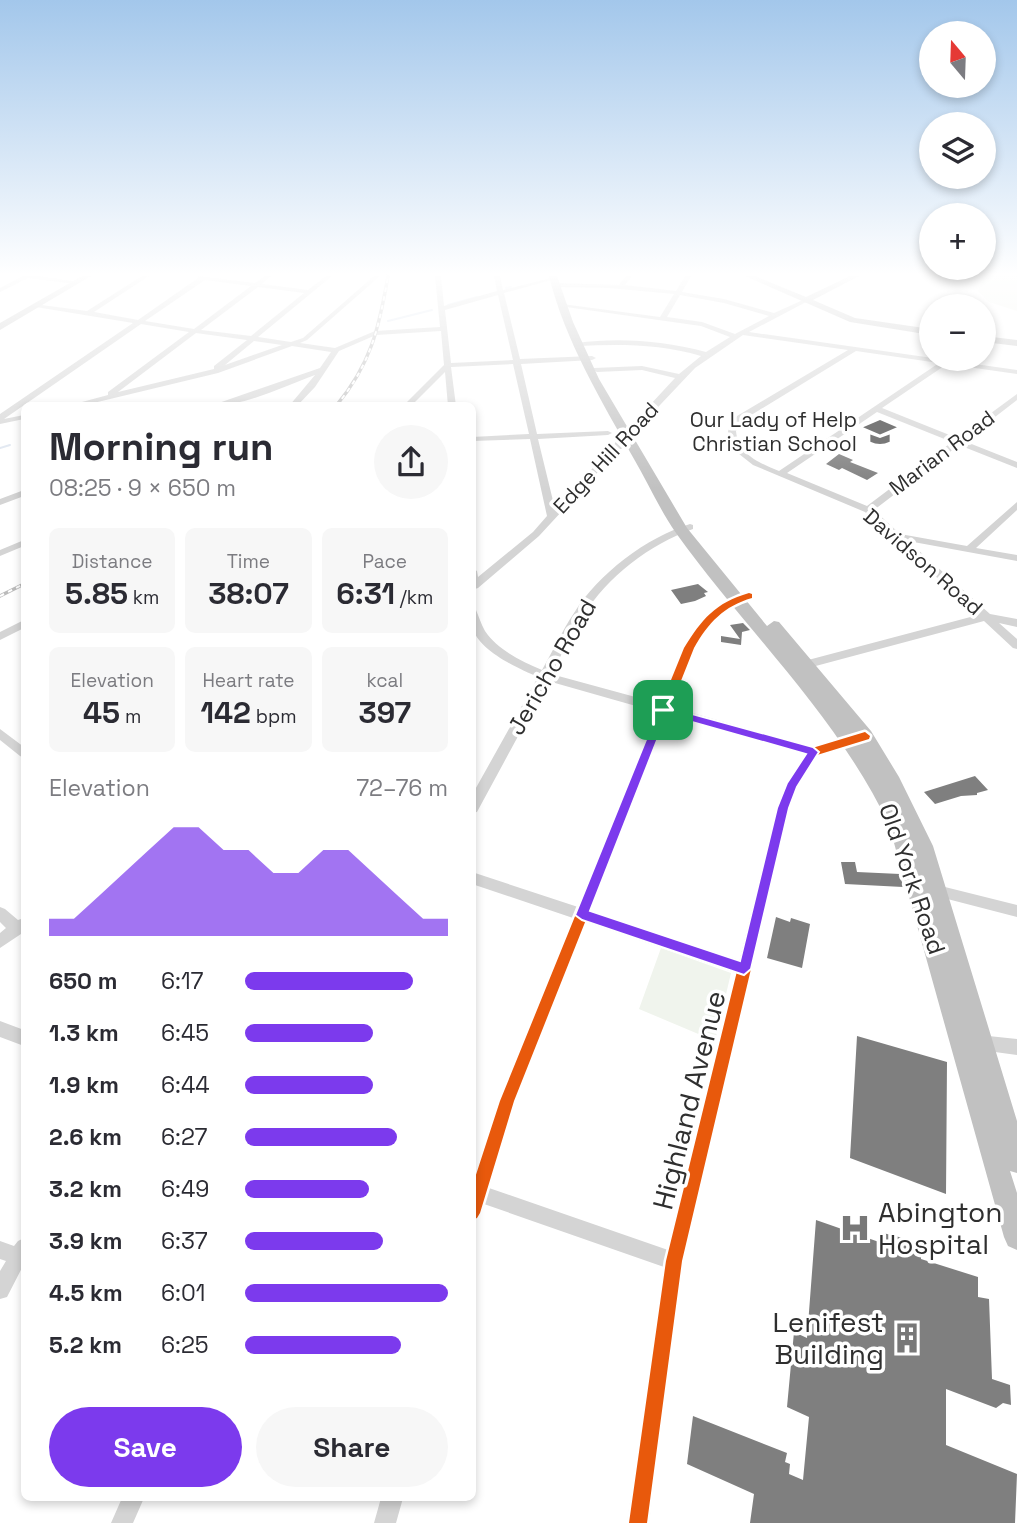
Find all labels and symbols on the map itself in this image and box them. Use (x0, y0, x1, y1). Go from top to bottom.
north arrow (919, 21, 996, 98)
street label: Edge Hill Road (547, 396, 664, 519)
street label: Marian Road (884, 404, 1000, 501)
place label: Our Lady of Help Christian School (690, 406, 857, 457)
school or university icon: Our Lady of Help Christian School (863, 415, 897, 449)
street label: Davidson Road (858, 502, 989, 621)
street label: Jericho Road (500, 593, 603, 740)
pin (633, 680, 693, 740)
street label: Old York Road (872, 799, 953, 958)
street label: Highland Avenue (644, 987, 734, 1213)
place label: Abington Hospital (878, 1194, 1003, 1262)
hospital icon: Abington Hospital (838, 1211, 872, 1245)
place label: Lenifest Building (773, 1304, 884, 1372)
building icon: Lenifest Building (890, 1321, 924, 1355)

